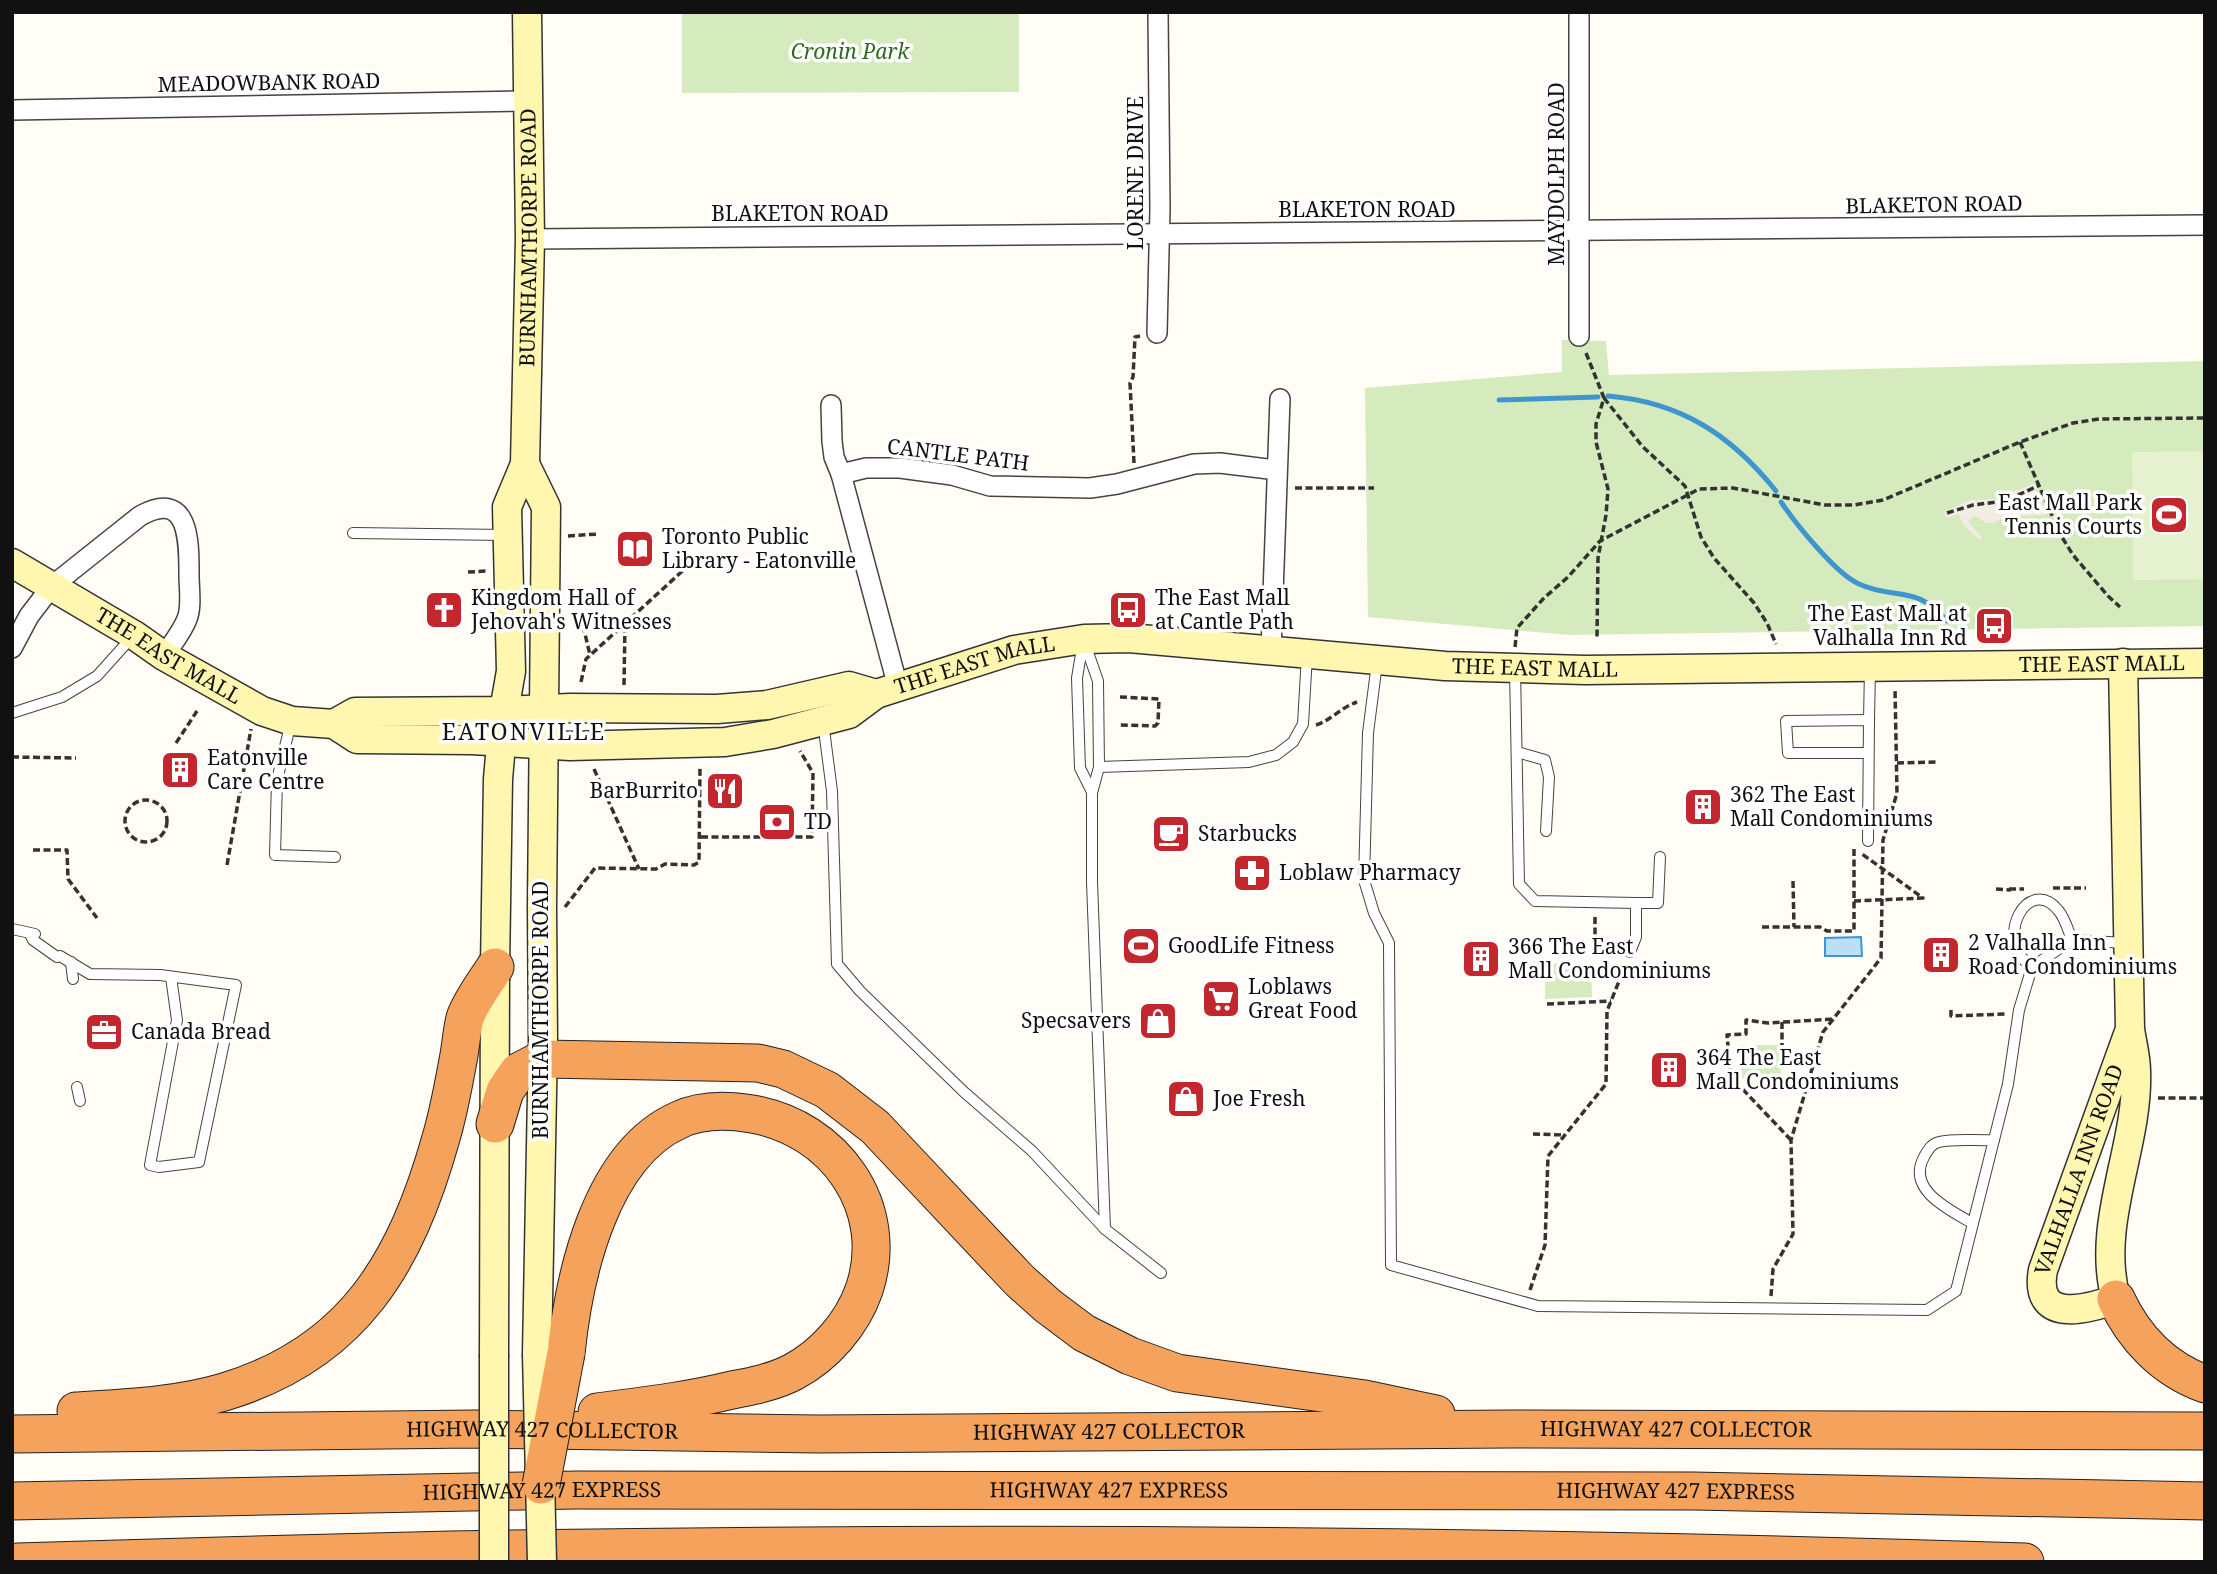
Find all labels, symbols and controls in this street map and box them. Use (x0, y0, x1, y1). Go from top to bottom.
park label: Cronin Park (791, 37, 910, 65)
street label: MEADOWBANK ROAD (157, 66, 381, 98)
street label: MAYDOLPH ROAD (1542, 82, 1570, 266)
street label: LORENE DRIVE (1121, 96, 1149, 250)
street label: BURNHAMTHORPE ROAD (512, 108, 543, 367)
street label: BLAKETON ROAD (1845, 188, 2023, 220)
street label: BLAKETON ROAD (1278, 195, 1456, 223)
street label: BLAKETON ROAD (711, 199, 889, 227)
street label: CANTLE PATH (885, 431, 1031, 477)
place label: East Mall Park Tennis Courts (1998, 488, 2143, 540)
sports icon: East Mall Park Tennis Courts (2148, 494, 2190, 536)
place label: Toronto Public Library - Eatonville (662, 522, 856, 574)
library icon: Toronto Public Library - Eatonville (614, 528, 656, 570)
place label: Kingdom Hall of Jehovah's Witnesses (470, 583, 672, 635)
place label: The East Mall at Cantle Path (1155, 583, 1294, 635)
church icon: Kingdom Hall of Jehovah's Witnesses (423, 589, 465, 631)
bus stop icon: The East Mall at Cantle Path (1107, 589, 1149, 631)
place label: The East Mall at Valhalla Inn Rd (1808, 599, 1967, 651)
street label: THE EAST MALL (91, 600, 247, 710)
bus stop icon: The East Mall at Valhalla Inn Rd (1973, 605, 2015, 647)
street label: THE EAST MALL (891, 629, 1057, 700)
street label: THE EAST MALL (2019, 648, 2185, 678)
street label: THE EAST MALL (1452, 651, 1618, 683)
district label: EATONVILLE (442, 715, 606, 747)
place label: Eatonville Care Centre (207, 743, 325, 795)
building icon: Eatonville Care Centre (159, 749, 201, 791)
restaurant icon: BarBurrito (704, 770, 746, 812)
place label: BarBurrito (589, 776, 698, 804)
place label: 362 The East Mall Condominiums (1730, 780, 1933, 832)
building icon: 362 The East Mall Condominiums (1682, 786, 1724, 828)
bank icon: TD (756, 801, 798, 843)
place label: TD (804, 807, 832, 835)
cafe icon: Starbucks (1150, 813, 1192, 855)
place label: Starbucks (1198, 819, 1297, 847)
pharmacy icon: Loblaw Pharmacy (1231, 852, 1273, 894)
place label: Loblaw Pharmacy (1279, 858, 1461, 886)
street label: BURNHAMTHORPE ROAD (526, 881, 554, 1139)
sports icon: GoodLife Fitness (1120, 925, 1162, 967)
place label: 2 Valhalla Inn Road Condominiums (1968, 928, 2177, 980)
place label: GoodLife Fitness (1168, 931, 1335, 959)
place label: 366 The East Mall Condominiums (1508, 932, 1711, 984)
building icon: 2 Valhalla Inn Road Condominiums (1920, 934, 1962, 976)
building icon: 366 The East Mall Condominiums (1460, 938, 1502, 980)
place label: Loblaws Great Food (1248, 972, 1358, 1024)
supermarket icon: Loblaws Great Food (1200, 978, 1242, 1020)
shop icon: Specsavers (1137, 1000, 1179, 1042)
place label: Specsavers (1021, 1006, 1131, 1034)
office icon: Canada Bread (83, 1011, 125, 1053)
place label: Canada Bread (131, 1017, 271, 1045)
place label: 364 The East Mall Condominiums (1696, 1043, 1899, 1095)
building icon: 364 The East Mall Condominiums (1648, 1049, 1690, 1091)
street label: VALHALLA INN ROAD (2027, 1060, 2129, 1279)
shop icon: Joe Fresh (1165, 1078, 1207, 1120)
place label: Joe Fresh (1212, 1084, 1306, 1112)
street label: HIGHWAY 427 COLLECTOR (406, 1414, 678, 1445)
street label: HIGHWAY 427 COLLECTOR (1540, 1414, 1812, 1443)
street label: HIGHWAY 427 COLLECTOR (973, 1416, 1245, 1446)
street label: HIGHWAY 427 EXPRESS (422, 1475, 661, 1506)
street label: HIGHWAY 427 EXPRESS (990, 1475, 1228, 1504)
street label: HIGHWAY 427 EXPRESS (1557, 1476, 1795, 1506)

